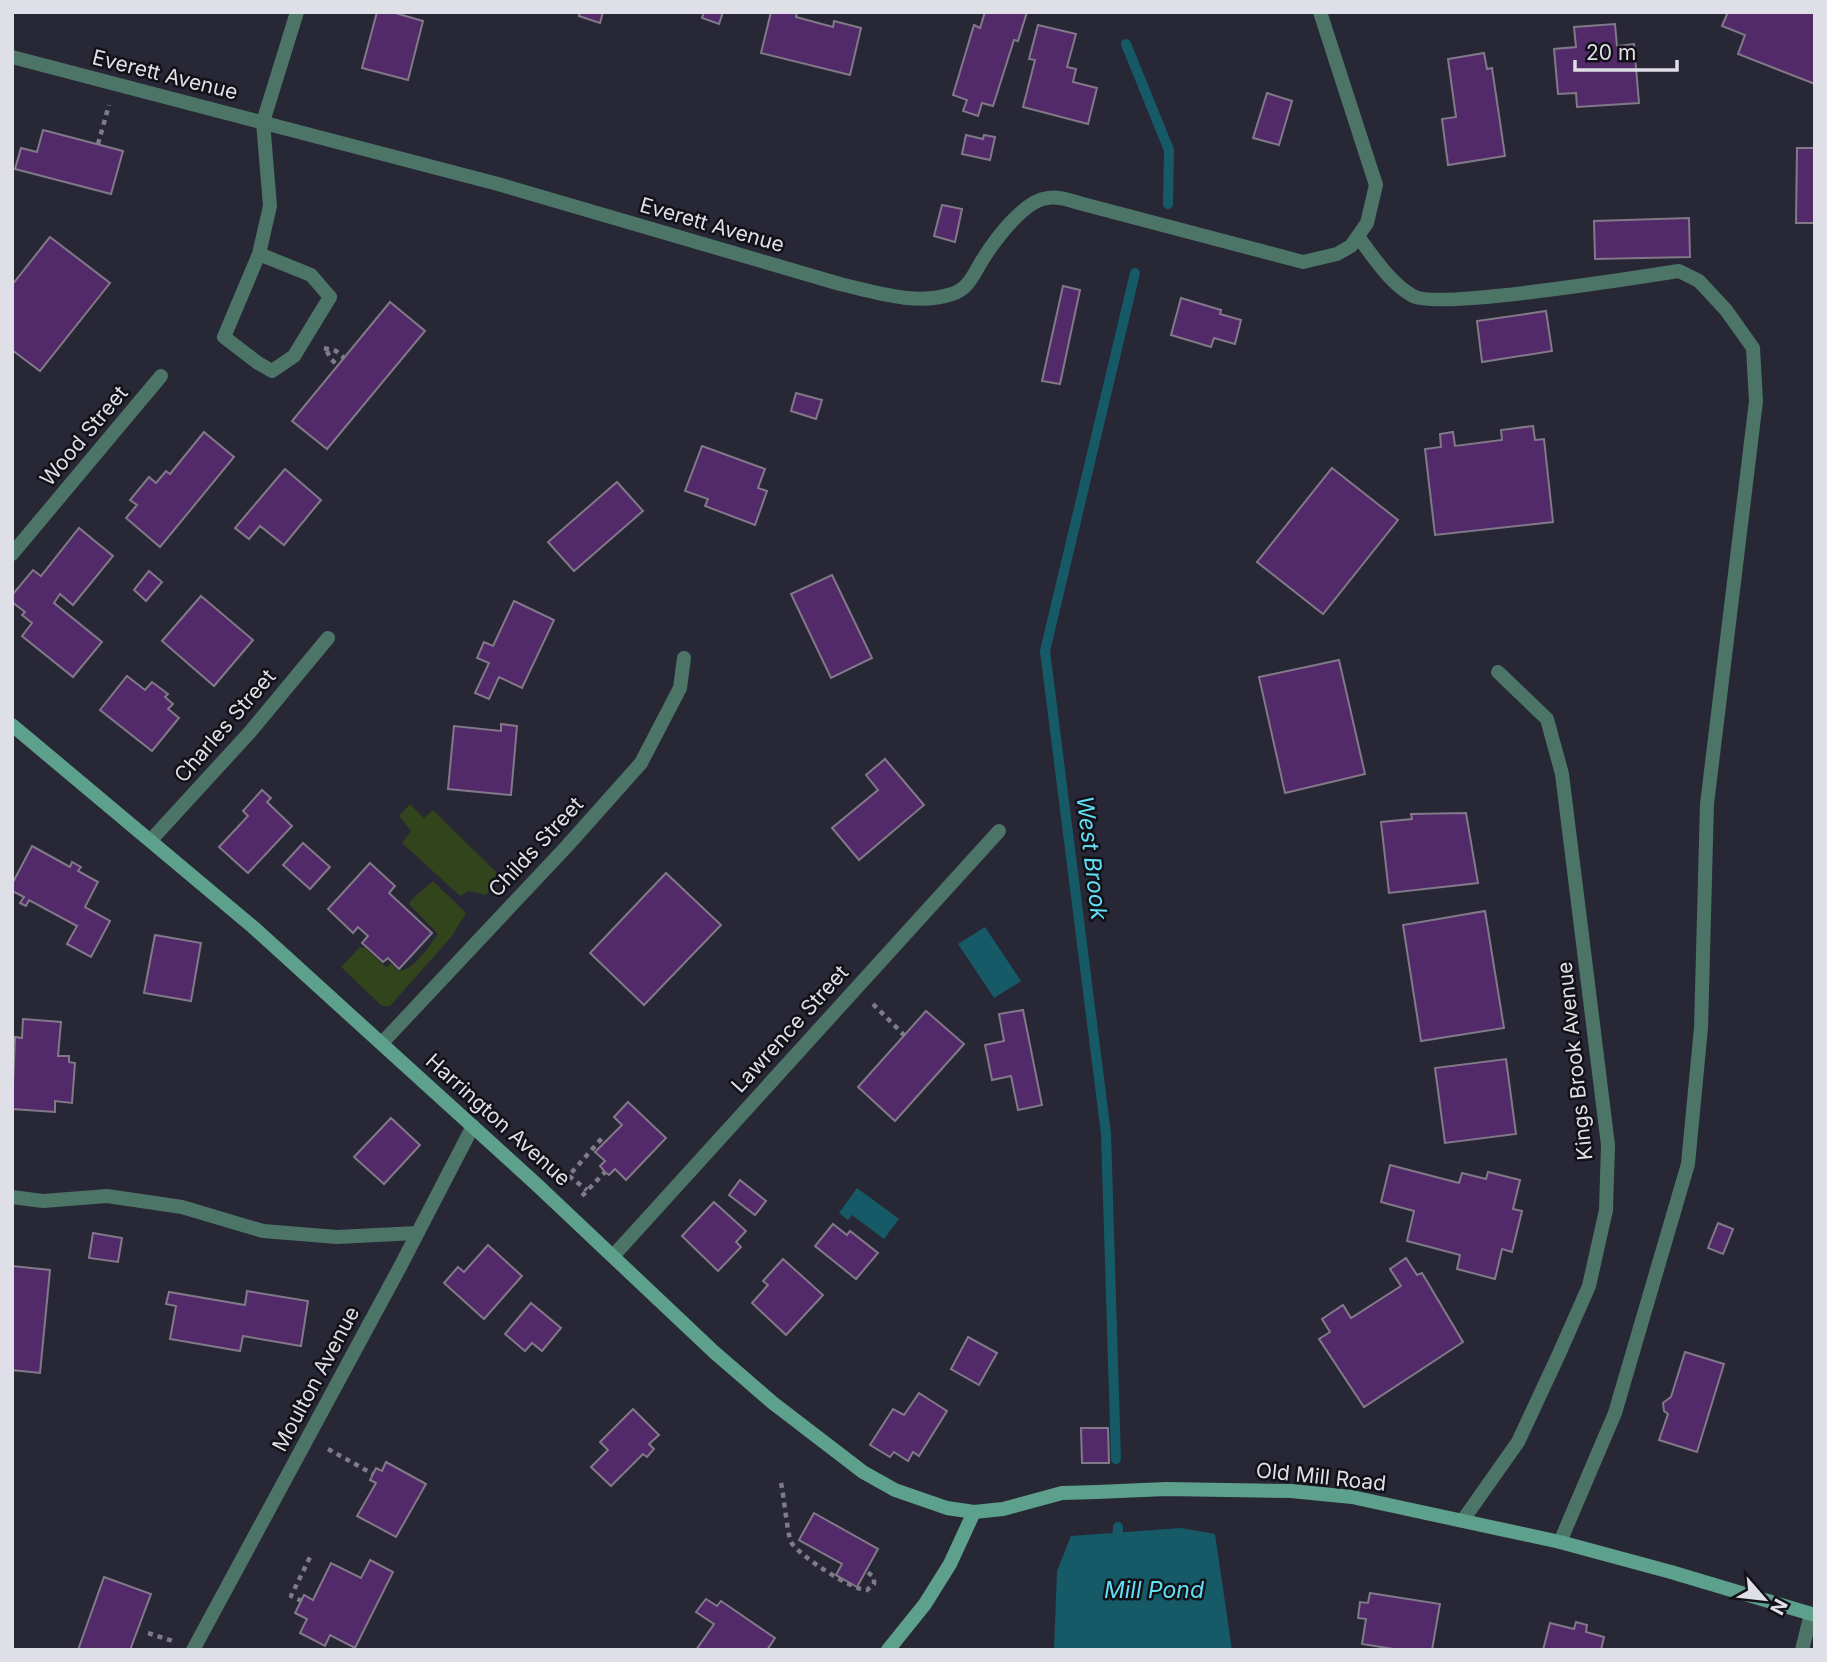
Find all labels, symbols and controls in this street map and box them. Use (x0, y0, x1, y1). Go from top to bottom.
scale bar (1575, 28, 1676, 72)
text: 20 m (1586, 40, 1636, 65)
street label: Everett Avenue (90, 44, 240, 105)
street label: Everett Avenue (637, 192, 787, 257)
street label: Wood Street (35, 381, 133, 491)
street label: Charles Street (169, 664, 281, 787)
street label: Childs Street (483, 792, 588, 902)
water label: West Brook (1071, 795, 1114, 922)
street label: Lawrence Street (726, 960, 853, 1097)
street label: Kings Brook Avenue (1552, 961, 1597, 1162)
street label: Harrington Avenue (421, 1048, 576, 1191)
street label: Moulton Avenue (267, 1302, 364, 1456)
street label: Old Mill Road (1255, 1457, 1387, 1496)
north arrow (1729, 1564, 1799, 1634)
water label: Mill Pond (1104, 1576, 1205, 1604)
text: N (1765, 1595, 1792, 1619)

